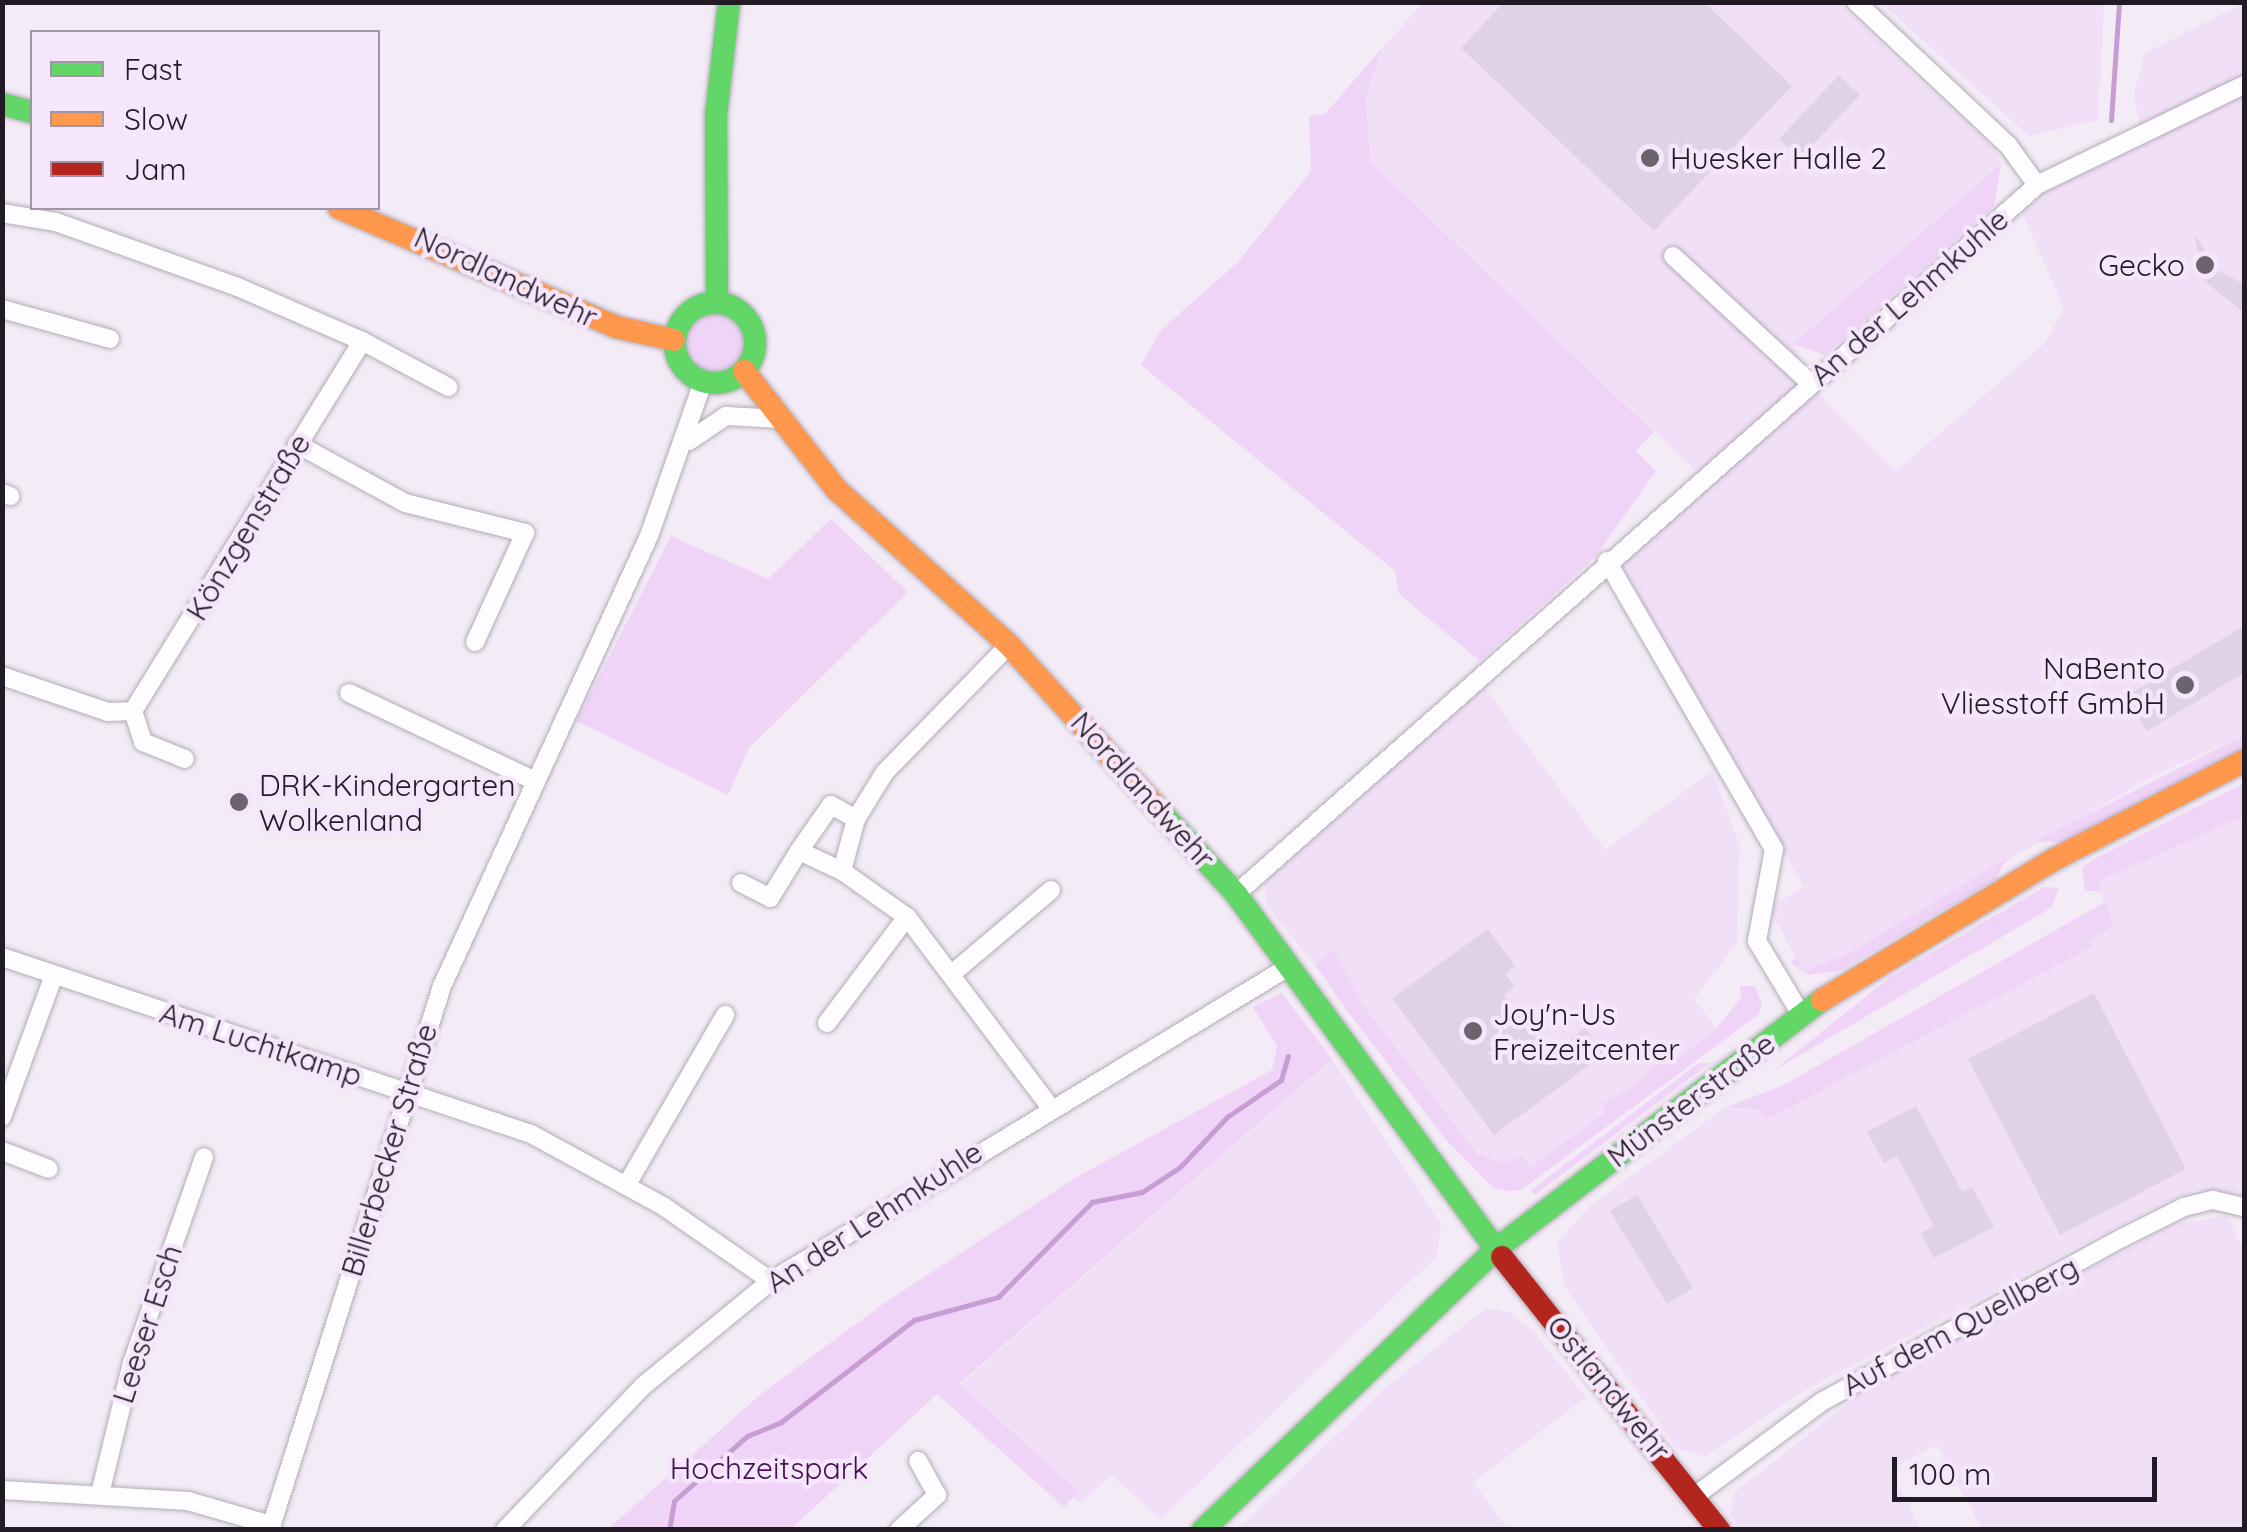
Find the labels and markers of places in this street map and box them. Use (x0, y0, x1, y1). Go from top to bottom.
place label: Huesker Halle 2 (1670, 140, 1887, 176)
marker: Huesker Halle 2 (1639, 147, 1661, 169)
place label: Gecko (2098, 247, 2185, 283)
marker: Gecko (2194, 254, 2216, 276)
place label: NaBento Vliesstoff GmbH (1941, 650, 2165, 720)
marker: NaBento Vliesstoff GmbH (2174, 674, 2196, 696)
place label: DRK-Kindergarten Wolkenland (259, 767, 515, 838)
marker: DRK-Kindergarten Wolkenland (228, 791, 250, 813)
place label: Joy'n-Us Freizeitcenter (1493, 996, 1680, 1066)
marker: Joy'n-Us Freizeitcenter (1462, 1020, 1484, 1042)

